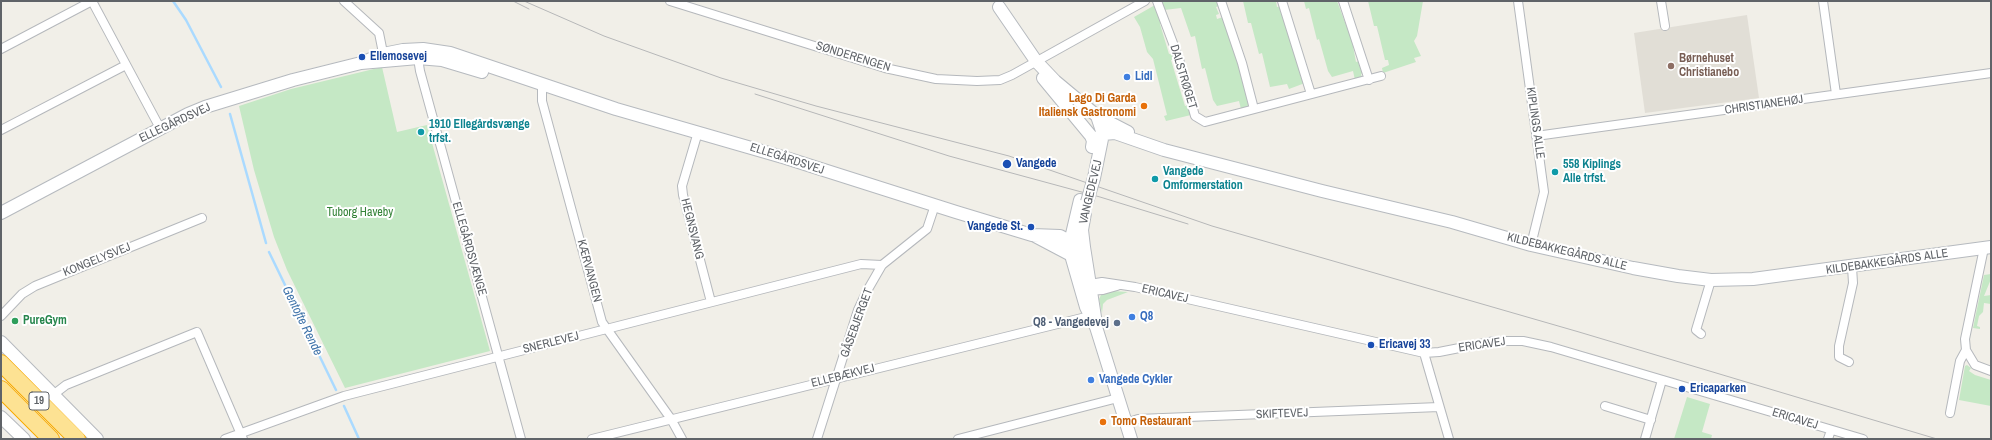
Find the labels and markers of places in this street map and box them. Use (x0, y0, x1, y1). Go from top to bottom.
place label: Ellemosevej (370, 50, 427, 64)
marker: Ellemosevej (357, 52, 367, 62)
place label: Børnehuset Christianebo (1679, 52, 1739, 80)
marker: Børnehuset Christianebo (1666, 61, 1676, 71)
place label: Lidl (1135, 70, 1152, 84)
marker: Lidl (1122, 72, 1132, 82)
place label: Lago Di Garda Italiensk Gastronomi (1039, 92, 1136, 120)
marker: Lago Di Garda Italiensk Gastronomi (1139, 101, 1149, 111)
place label: 1910 Ellegårdsvænge trfst. (429, 118, 530, 146)
marker: 1910 Ellegårdsvænge trfst. (416, 127, 426, 137)
place label: Vangede (1016, 157, 1056, 171)
marker: Vangede (1001, 158, 1013, 170)
place label: 558 Kiplings Alle trfst. (1563, 158, 1621, 186)
place label: Vangede Omformerstation (1163, 165, 1243, 193)
marker: 558 Kiplings Alle trfst. (1550, 167, 1560, 177)
marker: Vangede Omformerstation (1150, 174, 1160, 184)
place label: Vangede St. (967, 220, 1023, 234)
marker: Vangede St. (1026, 222, 1036, 232)
place label: Q8 (1140, 310, 1153, 324)
marker: Q8 (1127, 312, 1137, 322)
place label: PureGym (23, 314, 67, 328)
marker: PureGym (10, 316, 20, 326)
place label: Q8 - Vangedevej (1033, 316, 1109, 330)
marker: Q8 - Vangedevej (1112, 318, 1122, 328)
place label: Ericavej 33 (1379, 338, 1430, 352)
marker: Ericavej 33 (1366, 340, 1376, 350)
place label: Vangede Cykler (1099, 373, 1172, 387)
marker: Vangede Cykler (1086, 375, 1096, 385)
place label: Ericaparken (1690, 382, 1746, 396)
marker: Ericaparken (1677, 384, 1687, 394)
place label: Tomo Restaurant (1111, 415, 1191, 429)
marker: Tomo Restaurant (1098, 417, 1108, 427)

